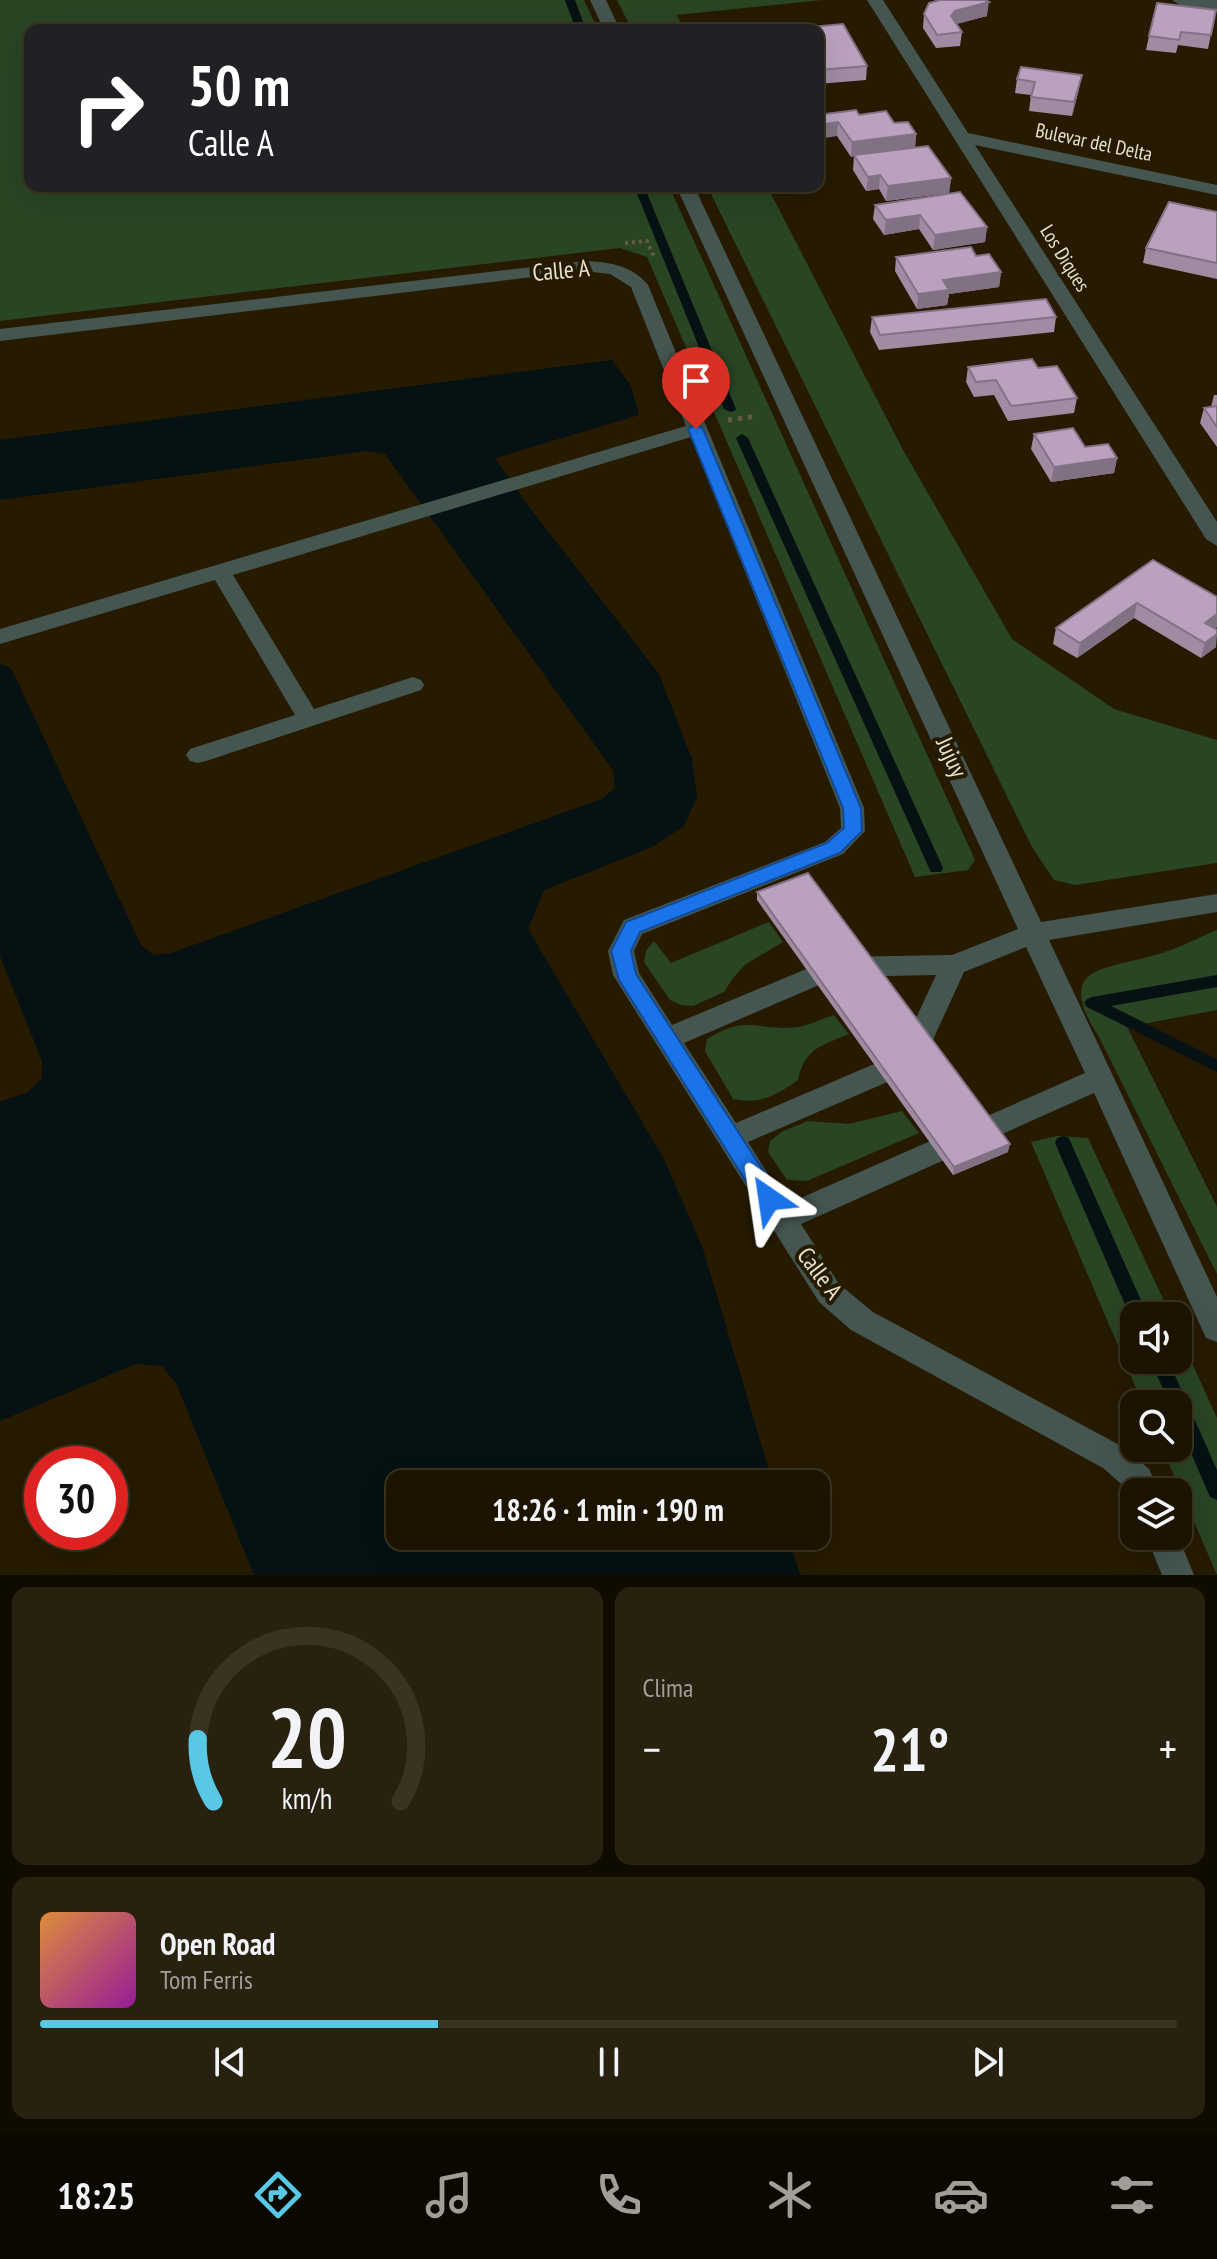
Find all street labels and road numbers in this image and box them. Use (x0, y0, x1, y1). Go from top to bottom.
street label: Bulevar del Delta (1033, 117, 1155, 167)
street label: Los Diques (1034, 220, 1096, 297)
street label: Calle A (531, 252, 591, 288)
street label: Jujuy (929, 731, 975, 782)
street label: Calle A (790, 1241, 850, 1306)

